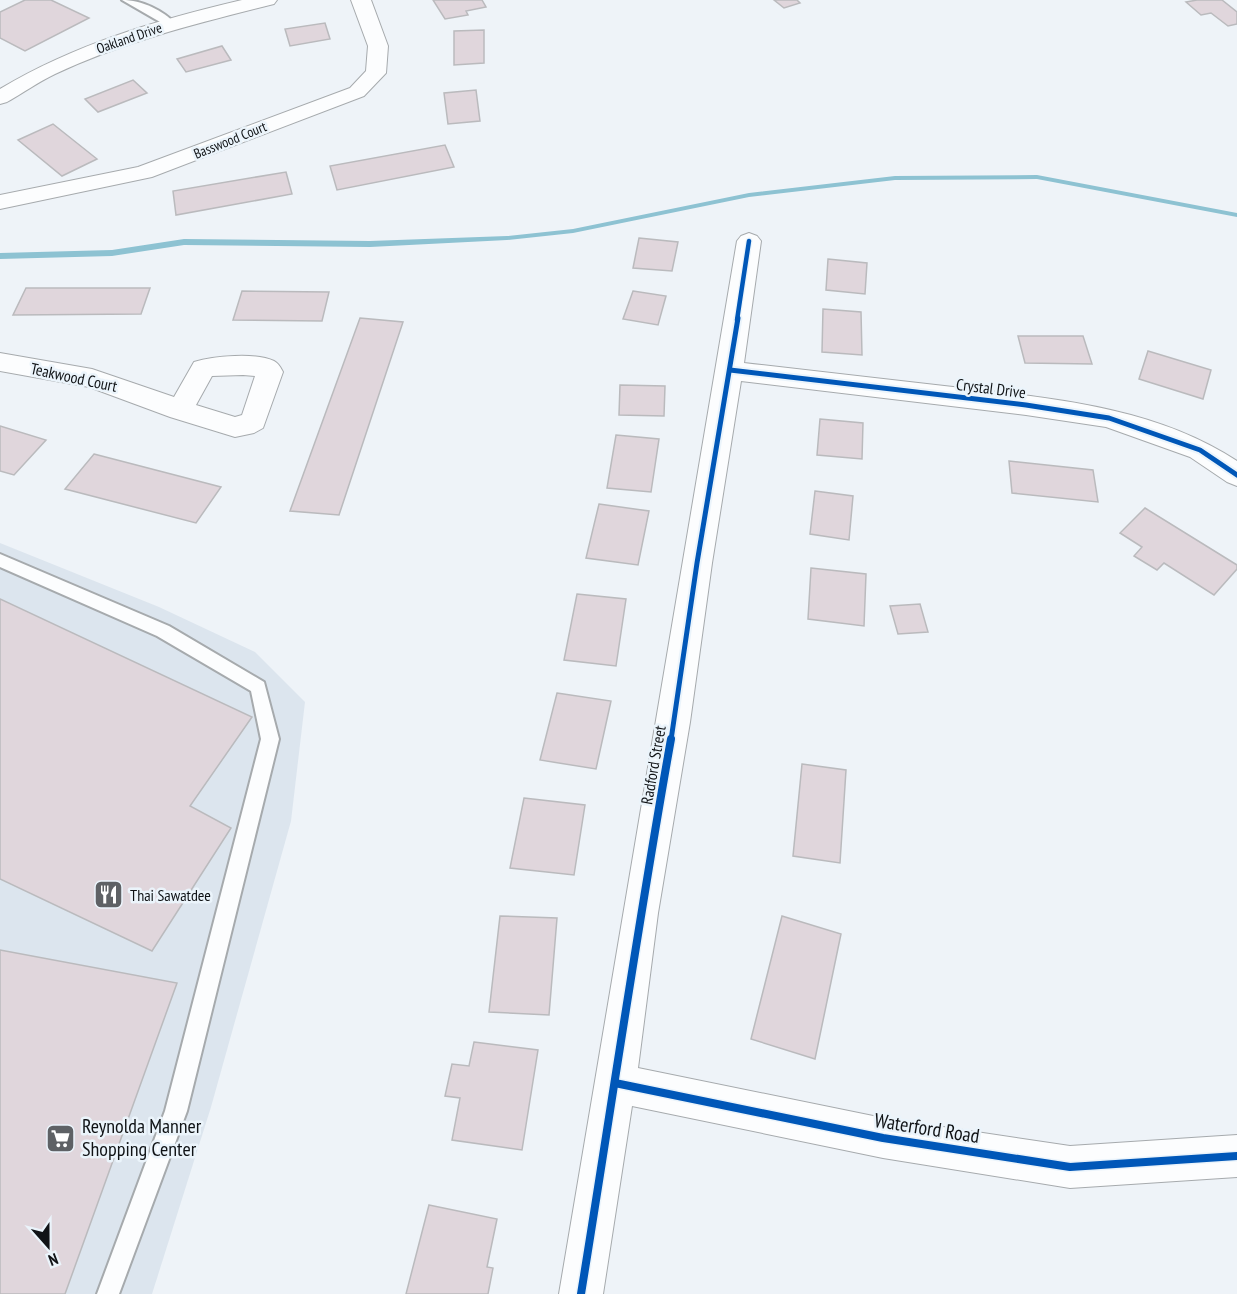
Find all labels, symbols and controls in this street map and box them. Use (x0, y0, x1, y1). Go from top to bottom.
street label: Oakland Drive (94, 18, 164, 58)
street label: Basswood Court (191, 117, 269, 163)
street label: Teakwood Court (29, 358, 120, 396)
street label: Crystal Drive (955, 374, 1027, 402)
street label: Radford Street (636, 723, 670, 806)
restaurant icon: Thai Sawatdee (93, 879, 125, 911)
place label: Thai Sawatdee (130, 885, 211, 905)
street label: Waterford Road (873, 1107, 981, 1149)
place label: Reynolda Manner Shopping Center (82, 1113, 202, 1162)
supermarket icon: Reynolda Manner Shopping Center (45, 1122, 77, 1154)
north arrow (18, 1216, 78, 1276)
text: N (46, 1249, 61, 1271)

